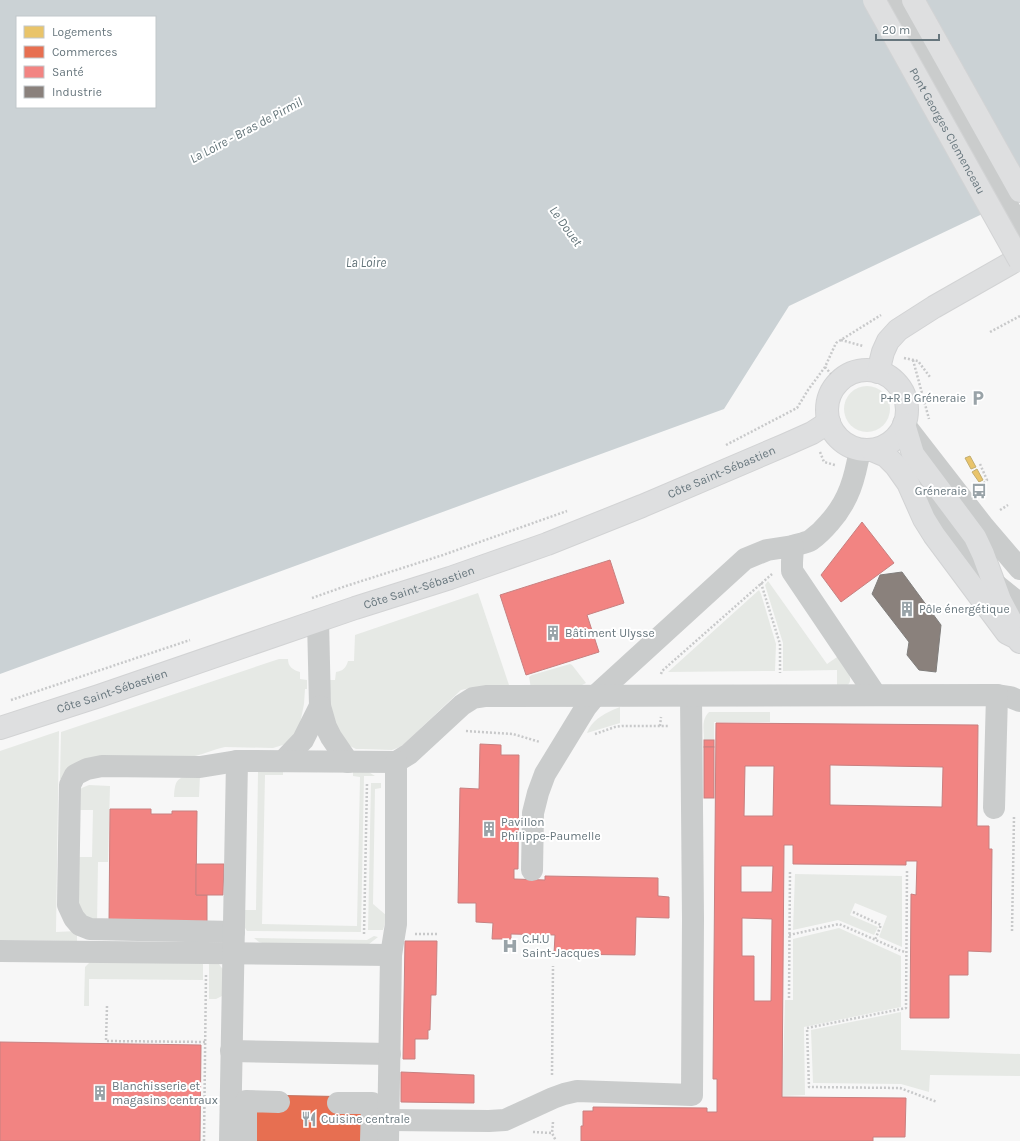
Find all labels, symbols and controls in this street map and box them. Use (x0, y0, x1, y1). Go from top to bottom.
legend (16, 16, 156, 108)
scale bar (876, 16, 939, 42)
text: 20 m (882, 23, 910, 37)
text: Logements (52, 25, 113, 39)
text: Commerces (52, 45, 118, 59)
text: Santé (52, 65, 84, 79)
street label: Pont Georges Clemenceau (906, 65, 988, 196)
text: Industrie (52, 85, 102, 99)
water label: La Loire - Bras de Pirmil (187, 94, 305, 166)
water label: Le Douet (546, 203, 586, 249)
water label: La Loire (346, 255, 386, 270)
parking icon: P+R B Gréneraie (969, 389, 987, 407)
place label: P+R B Gréneraie (880, 391, 966, 405)
street label: Côte Saint-Sébastien (666, 443, 778, 501)
bus stop icon: Gréneraie (970, 482, 988, 500)
place label: Gréneraie (915, 484, 967, 498)
street label: Côte Saint-Sébastien (362, 563, 476, 612)
building icon: Pôle énergétique (898, 600, 916, 618)
place label: Pôle énergétique (919, 602, 1010, 616)
building icon: Bâtiment Ulysse (544, 624, 562, 642)
place label: Bâtiment Ulysse (565, 626, 655, 640)
street label: Côte Saint-Sébastien (55, 666, 169, 716)
place label: Pavillon Philippe-Paumelle (501, 815, 601, 843)
building icon: Pavillon Philippe-Paumelle (480, 820, 498, 838)
place label: C.H.U Saint-Jacques (522, 932, 600, 960)
hospital icon: C.H.U Saint-Jacques (501, 937, 519, 955)
place label: Blanchisserie et magasins centraux (112, 1079, 218, 1107)
building icon: Blanchisserie et magasins centraux (91, 1084, 109, 1102)
restaurant icon: Cuisine centrale (300, 1110, 318, 1128)
place label: Cuisine centrale (321, 1112, 410, 1126)

